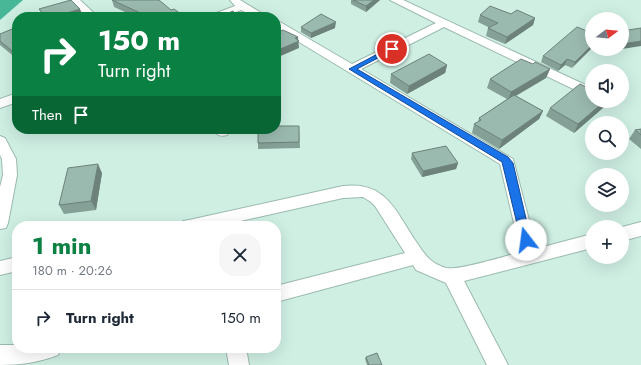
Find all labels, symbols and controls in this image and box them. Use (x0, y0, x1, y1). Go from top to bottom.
north arrow (585, 12, 629, 56)
map controls (585, 12, 629, 264)
text: 150 m (98, 20, 180, 61)
icon: right (32, 28, 84, 80)
pin (375, 32, 409, 66)
icon: arrive (381, 38, 403, 60)
text: Turn right (98, 58, 170, 84)
button: sound (585, 64, 629, 108)
text: Then (32, 104, 62, 126)
icon: arrive (70, 104, 92, 126)
button: search (585, 116, 629, 160)
button: layers (585, 168, 629, 212)
position arrow (505, 219, 547, 261)
button: + (585, 220, 629, 264)
text: 1 min (32, 228, 92, 263)
button: close (219, 234, 261, 276)
text: 180 m · 20:26 (32, 261, 112, 280)
icon: right (32, 307, 54, 329)
text: Turn right (66, 307, 134, 329)
text: 150 m (221, 307, 261, 329)

